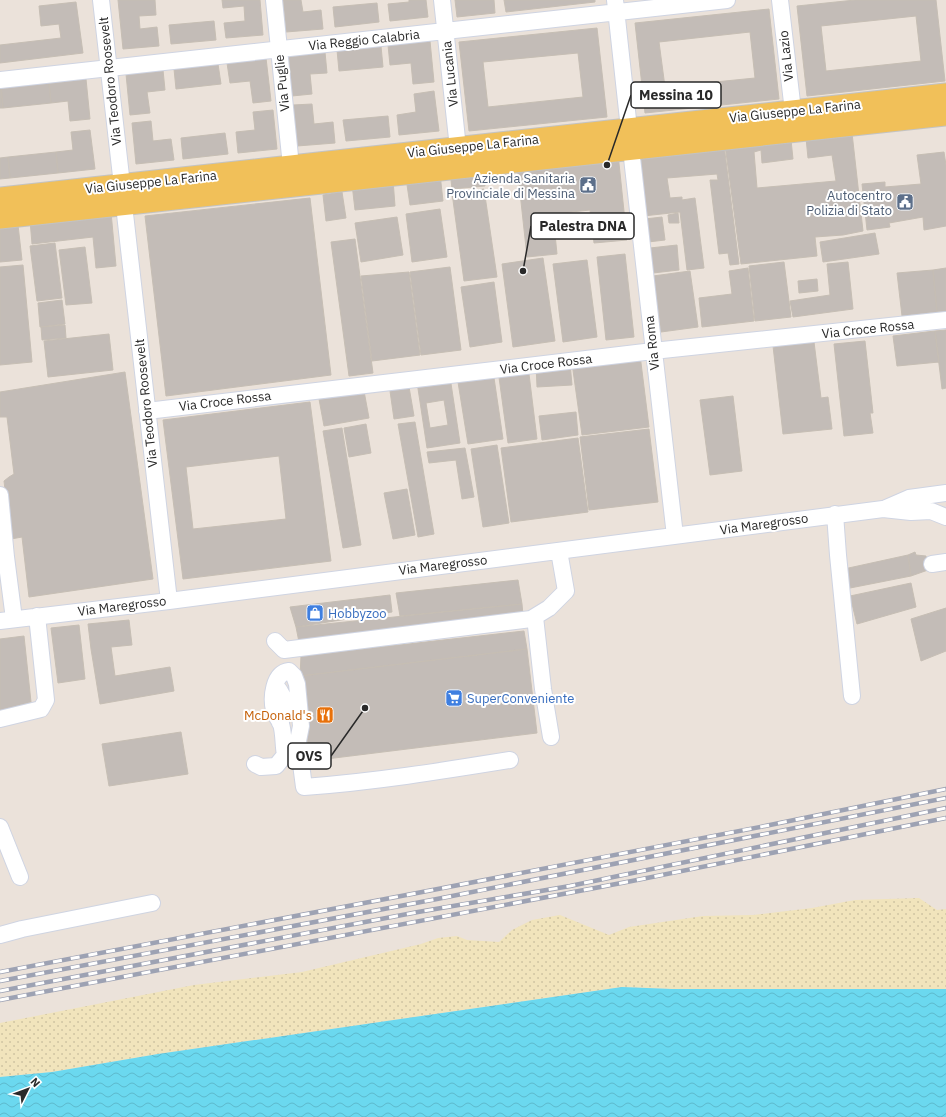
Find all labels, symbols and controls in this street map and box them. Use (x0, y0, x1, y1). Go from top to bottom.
street label: Via Teodoro Roosevelt (95, 16, 125, 146)
street label: Via Reggio Calabria (308, 26, 421, 54)
street label: Via Lazio (775, 30, 797, 82)
street label: Via Lucania (438, 40, 462, 108)
street label: Via Puglie (271, 54, 293, 112)
callout: Messina 10 (631, 82, 721, 108)
text: Messina 10 (639, 86, 713, 104)
street label: Via Giuseppe La Farina (728, 96, 862, 126)
street label: Via Giuseppe La Farina (406, 131, 540, 161)
street label: Via Giuseppe La Farina (84, 167, 218, 197)
place label: Azienda Sanitaria Provinciale di Messina (446, 170, 575, 202)
public building icon: Azienda Sanitaria Provinciale di Messina (578, 175, 598, 195)
place label: Autocentro Polizia di Stato (806, 187, 892, 219)
public building icon: Autocentro Polizia di Stato (895, 192, 915, 212)
callout: Palestra DNA (531, 213, 634, 239)
text: Palestra DNA (539, 217, 627, 235)
street label: Via Roma (641, 315, 663, 371)
street label: Via Croce Rossa (821, 316, 915, 342)
street label: Via Teodoro Roosevelt (131, 338, 161, 468)
street label: Via Croce Rossa (499, 350, 593, 378)
street label: Via Croce Rossa (178, 387, 272, 415)
street label: Via Maregrosso (719, 509, 809, 539)
street label: Via Maregrosso (398, 551, 488, 579)
street label: Via Maregrosso (77, 592, 167, 620)
shop icon: Hobbyzoo (305, 603, 325, 623)
place label: Hobbyzoo (328, 605, 386, 622)
supermarket icon: SuperConveniente (444, 688, 464, 708)
place label: SuperConveniente (467, 690, 574, 707)
restaurant icon: McDonald's (315, 705, 335, 725)
place label: McDonald's (244, 707, 312, 724)
callout: OVS (288, 743, 331, 769)
text: OVS (296, 747, 323, 765)
north arrow (8, 1069, 48, 1109)
text: N (28, 1075, 43, 1090)

